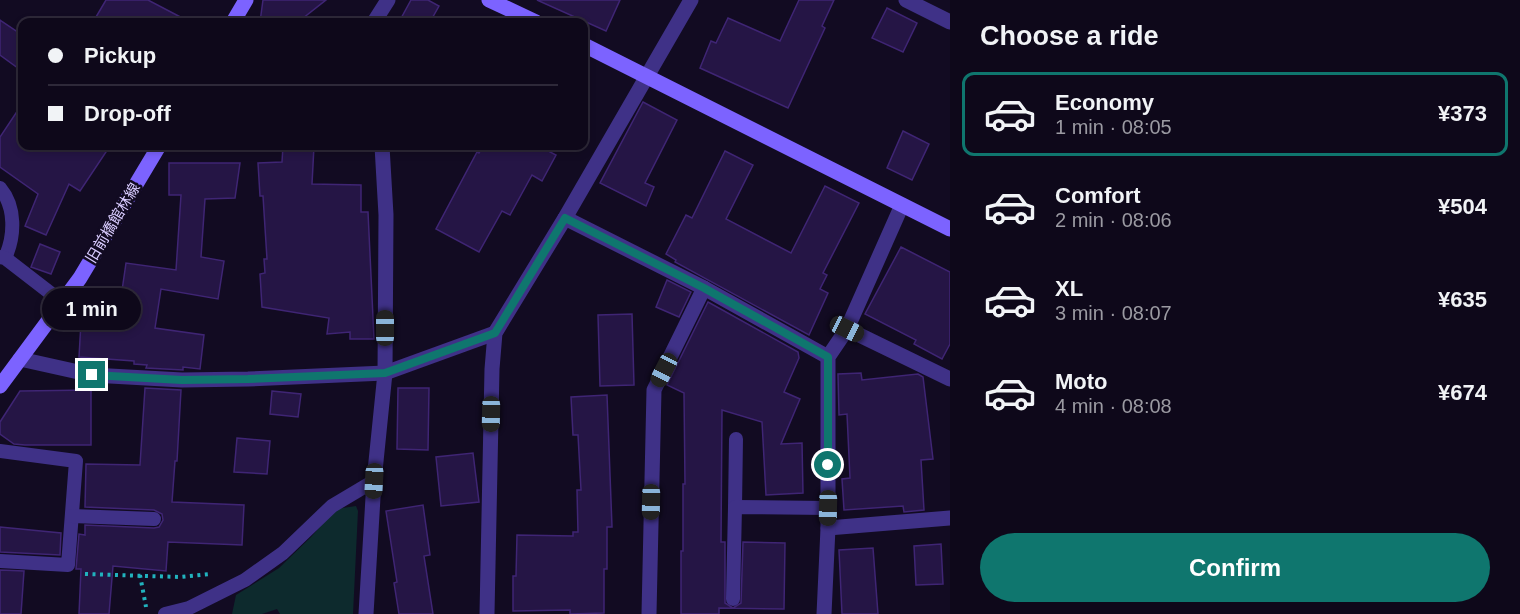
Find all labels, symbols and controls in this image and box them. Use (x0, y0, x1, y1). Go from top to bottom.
text: Choose a ride (980, 21, 1159, 51)
text: Pickup (84, 43, 156, 68)
icon: car (983, 87, 1037, 141)
text: Economy (1055, 90, 1154, 115)
text: Drop-off (84, 101, 171, 126)
text: ¥373 (1438, 101, 1487, 126)
text: 1 min · 08:05 (1055, 116, 1172, 138)
street label: 旧前橋館林線 (82, 180, 143, 266)
icon: car (983, 180, 1037, 234)
text: Comfort (1055, 183, 1141, 208)
text: ¥504 (1438, 194, 1487, 219)
text: 2 min · 08:06 (1055, 209, 1172, 231)
icon: car (983, 273, 1037, 327)
text: XL (1055, 276, 1083, 301)
text: ¥635 (1438, 287, 1487, 312)
callout: 1 min (42, 288, 142, 330)
text: 1 min (65, 298, 118, 320)
text: 3 min · 08:07 (1055, 302, 1172, 324)
car (376, 310, 394, 346)
car (827, 313, 867, 345)
car (648, 350, 680, 390)
route end (78, 361, 105, 388)
icon: car (983, 366, 1037, 420)
text: Moto (1055, 369, 1108, 394)
text: ¥674 (1438, 380, 1487, 405)
text: 4 min · 08:08 (1055, 395, 1172, 417)
car (482, 396, 500, 432)
route start (814, 451, 841, 478)
car (364, 463, 384, 499)
car (642, 484, 660, 520)
car (819, 490, 837, 526)
button: Confirm (980, 533, 1490, 602)

